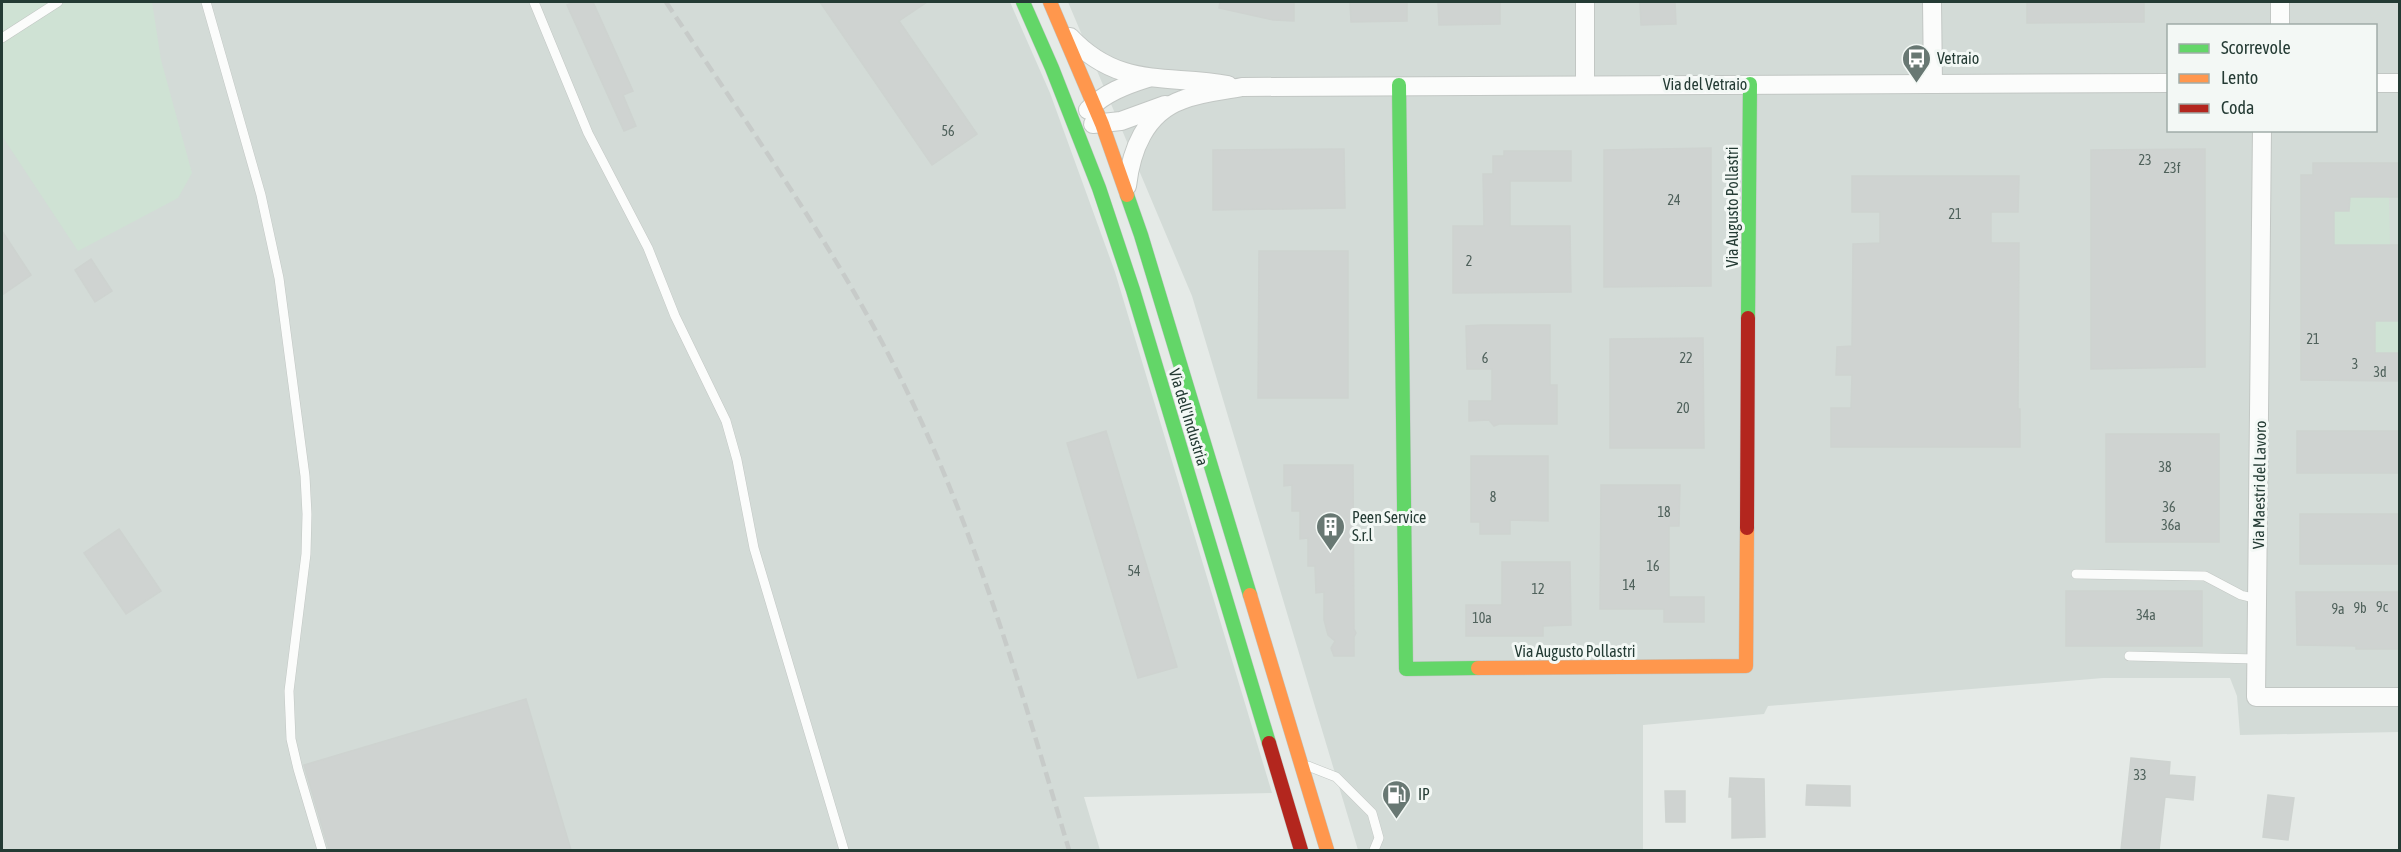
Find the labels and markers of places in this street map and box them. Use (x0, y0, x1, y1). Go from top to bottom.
bus stop icon: Vetraio (1900, 42, 1932, 84)
place label: Vetraio (1937, 49, 1979, 67)
place label: Peen Service S.r.l (1352, 508, 1426, 544)
building icon: Peen Service S.r.l (1315, 510, 1347, 552)
fuel station icon: IP (1381, 778, 1413, 820)
place label: IP (1418, 785, 1430, 803)

